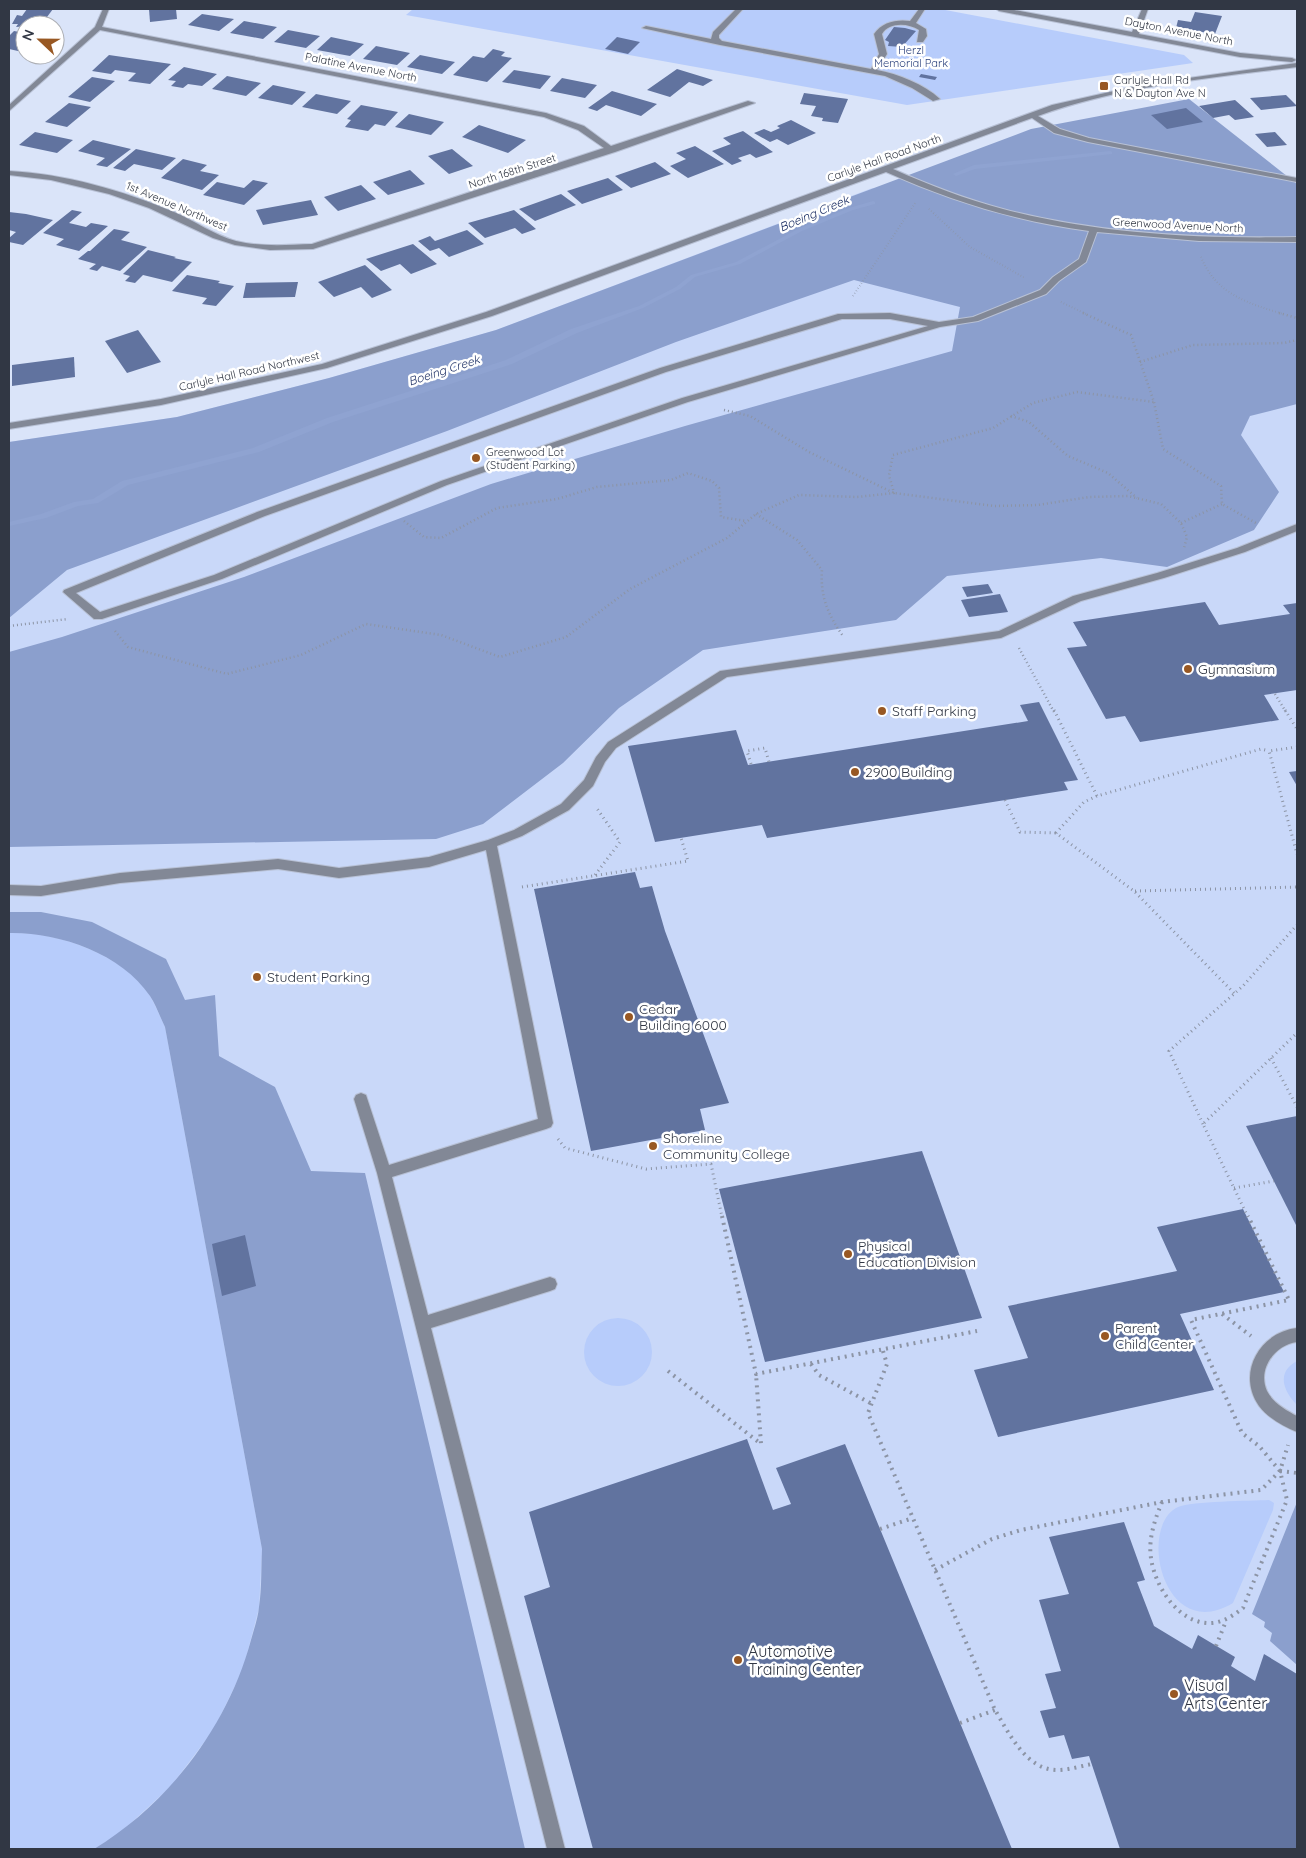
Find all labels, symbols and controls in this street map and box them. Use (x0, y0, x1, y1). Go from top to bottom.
street label: Dayton Avenue North (1124, 14, 1234, 48)
north arrow (15, 15, 65, 65)
text: N (18, 27, 38, 43)
park label: Herzl Memorial Park (874, 43, 948, 70)
street label: Palatine Avenue North (304, 49, 418, 85)
place label: Carlyle Hall Rd N & Dayton Ave N (1114, 73, 1206, 100)
marker: Carlyle Hall Rd N & Dayton Ave N (1098, 80, 1110, 92)
street label: Carlyle Hall Road North (825, 131, 943, 185)
street label: North 168th Street (467, 150, 558, 192)
street label: 1st Avenue Northwest (124, 178, 230, 234)
water label: Boeing Creek (777, 191, 853, 234)
street label: Greenwood Avenue North (1112, 215, 1244, 235)
street label: Carlyle Hall Road Northwest (177, 348, 321, 394)
water label: Boeing Creek (406, 351, 483, 389)
place label: Greenwood Lot (Student Parking) (486, 445, 575, 472)
marker: Greenwood Lot (Student Parking) (470, 452, 482, 464)
place label: Gymnasium (1198, 660, 1275, 678)
marker: Gymnasium (1182, 663, 1194, 675)
place label: Staff Parking (892, 702, 976, 720)
marker: Staff Parking (876, 705, 888, 717)
place label: 2900 Building (865, 763, 953, 781)
marker: 2900 Building (849, 766, 861, 778)
place label: Student Parking (267, 968, 370, 986)
marker: Student Parking (251, 971, 263, 983)
place label: Cedar Building 6000 (639, 1000, 727, 1034)
marker: Cedar Building 6000 (623, 1011, 635, 1023)
place label: Shoreline Community College (663, 1129, 790, 1163)
marker: Shoreline Community College (647, 1140, 659, 1152)
place label: Physical Education Division (858, 1237, 976, 1271)
marker: Physical Education Division (842, 1248, 854, 1260)
place label: Parent Child Center (1115, 1319, 1194, 1353)
marker: Parent Child Center (1099, 1330, 1111, 1342)
place label: Automotive Training Center (748, 1641, 861, 1679)
marker: Automotive Training Center (732, 1654, 744, 1666)
place label: Visual Arts Center (1184, 1675, 1267, 1713)
marker: Visual Arts Center (1168, 1688, 1180, 1700)

